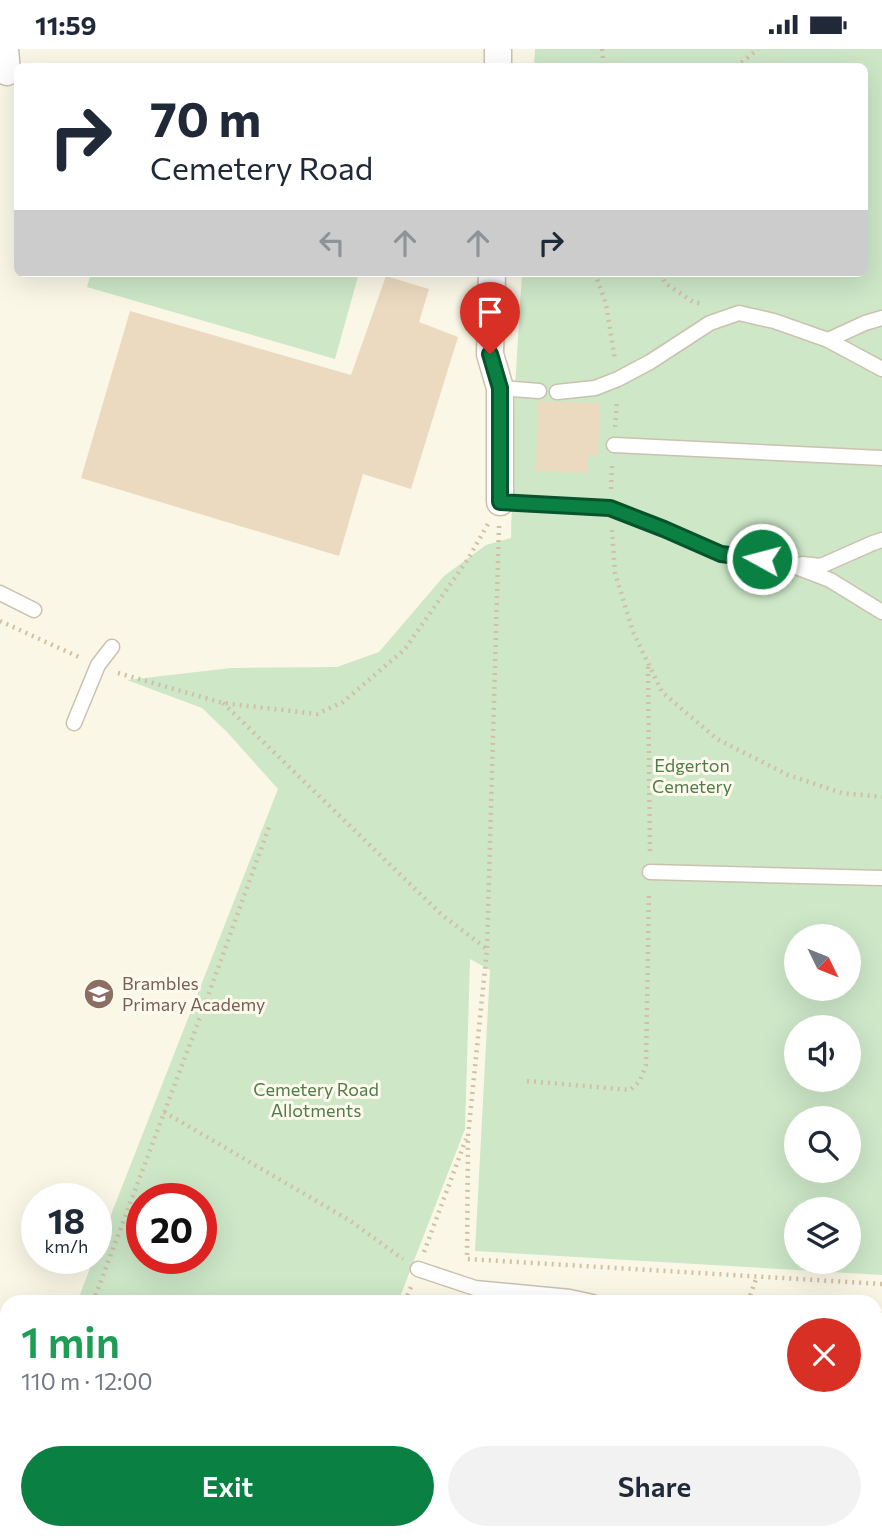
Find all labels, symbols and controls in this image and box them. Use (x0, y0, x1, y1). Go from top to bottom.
text: 11:59 (35, 9, 97, 40)
text: 70 m (150, 87, 261, 147)
icon: right (35, 91, 126, 182)
text: Cemetery Road (150, 147, 373, 187)
icon: left (313, 224, 351, 262)
icon: ahead (386, 224, 424, 262)
icon: ahead (459, 224, 497, 262)
icon: right (532, 224, 570, 262)
pin (460, 282, 520, 354)
icon: arrive (471, 293, 509, 331)
position arrow (725, 522, 799, 596)
park label: Edgerton Cemetery (652, 754, 732, 797)
north arrow (784, 924, 861, 1001)
map controls (784, 924, 861, 1274)
place label: Brambles Primary Academy (122, 972, 265, 1015)
school or university icon: Brambles Primary Academy (82, 977, 116, 1011)
button: sound (784, 1015, 861, 1092)
park label: Cemetery Road Allotments (253, 1078, 379, 1121)
button: search (784, 1106, 861, 1183)
speed limit sign: 20 (126, 1183, 217, 1274)
button: layers (784, 1197, 861, 1274)
text: 18 (48, 1198, 85, 1241)
text: km/h (45, 1235, 88, 1257)
text: 1 min (21, 1315, 120, 1367)
button: close (787, 1318, 861, 1392)
text: 110 m · 12:00 (21, 1367, 152, 1395)
button: Exit (21, 1446, 434, 1526)
button: Share (448, 1446, 861, 1526)

